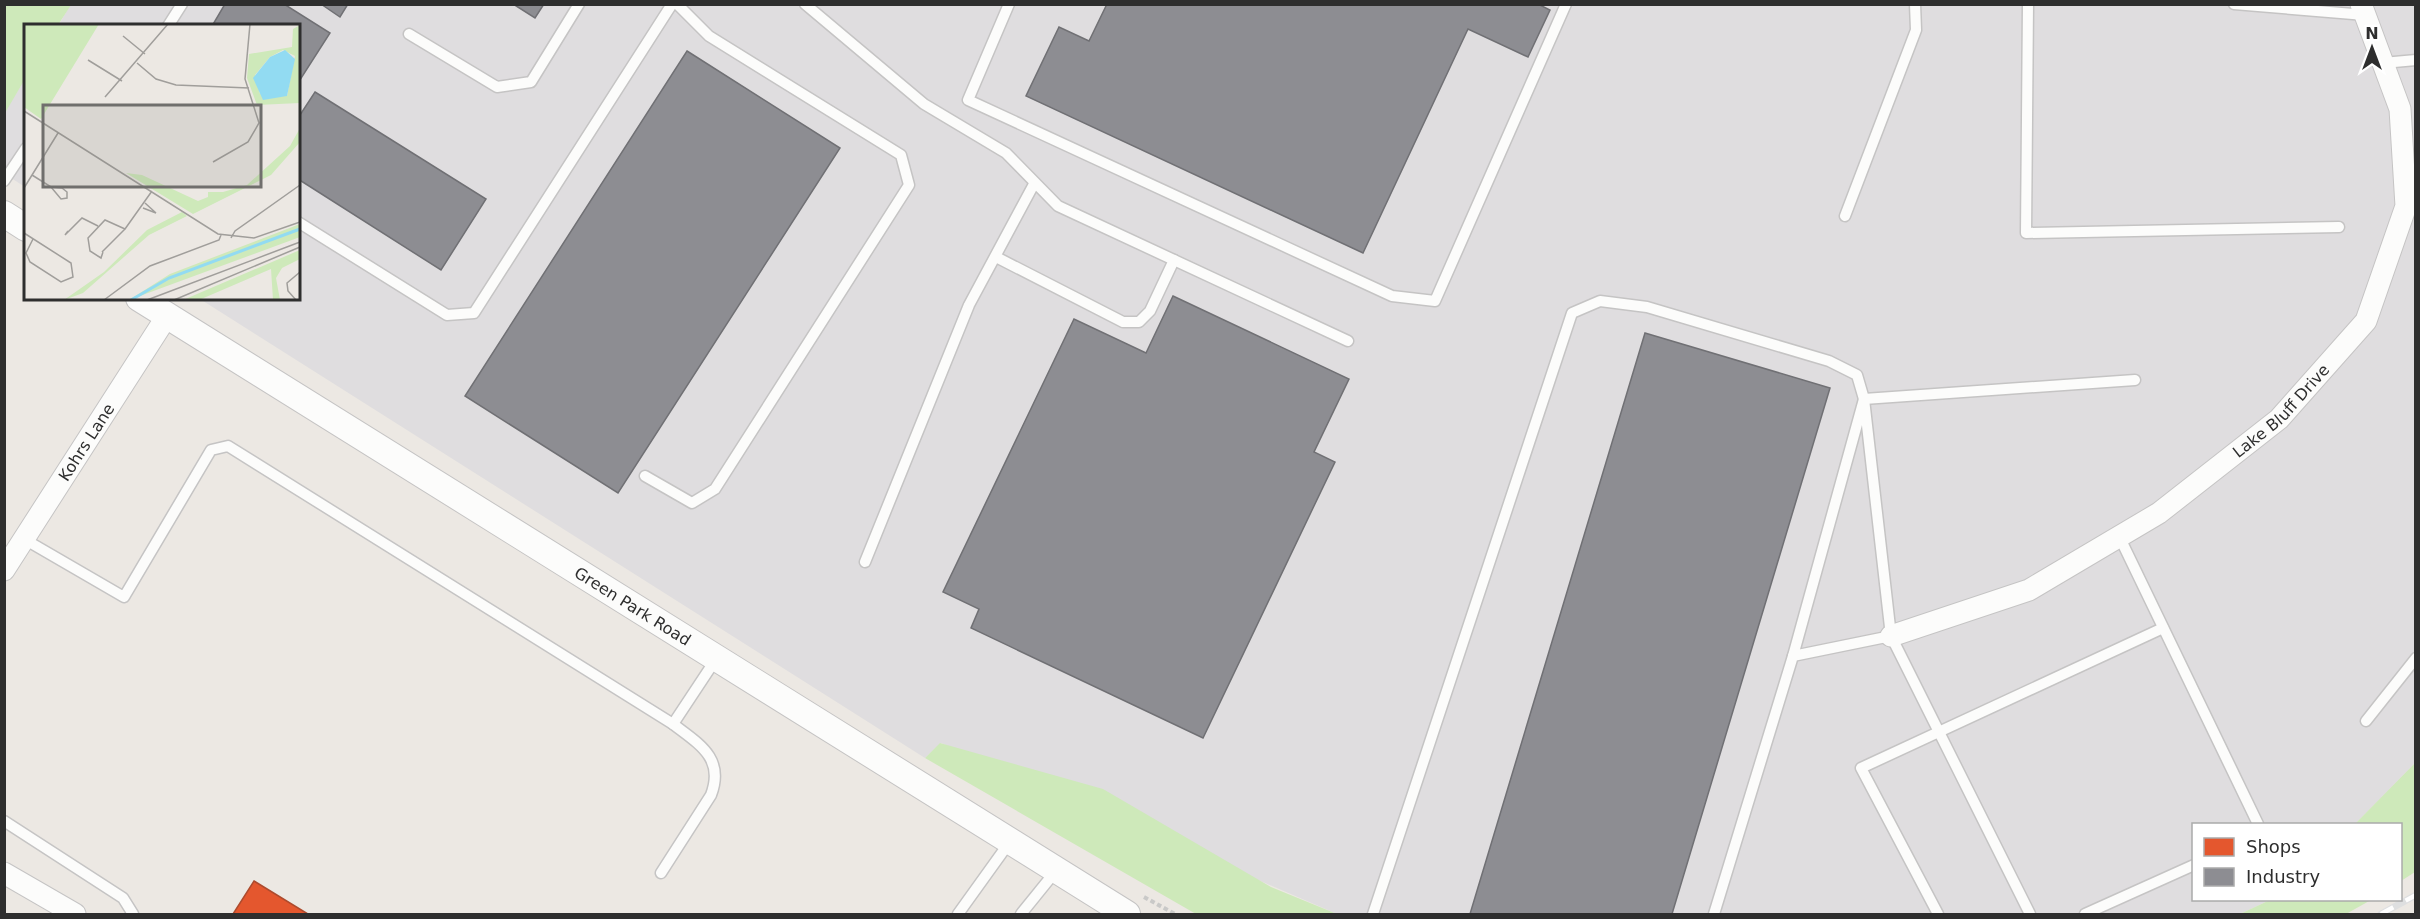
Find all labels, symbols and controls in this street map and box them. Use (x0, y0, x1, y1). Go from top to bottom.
north arrow (2342, 18, 2402, 78)
inset map (24, 24, 300, 300)
text: N (2365, 24, 2379, 43)
street label: Lake Bluff Drive (2229, 360, 2333, 461)
street label: Kohrs Lane (54, 400, 118, 484)
street label: Green Park Road (571, 563, 695, 649)
legend (2192, 823, 2402, 901)
text: Shops (2246, 836, 2301, 857)
text: Industry (2246, 866, 2320, 887)

